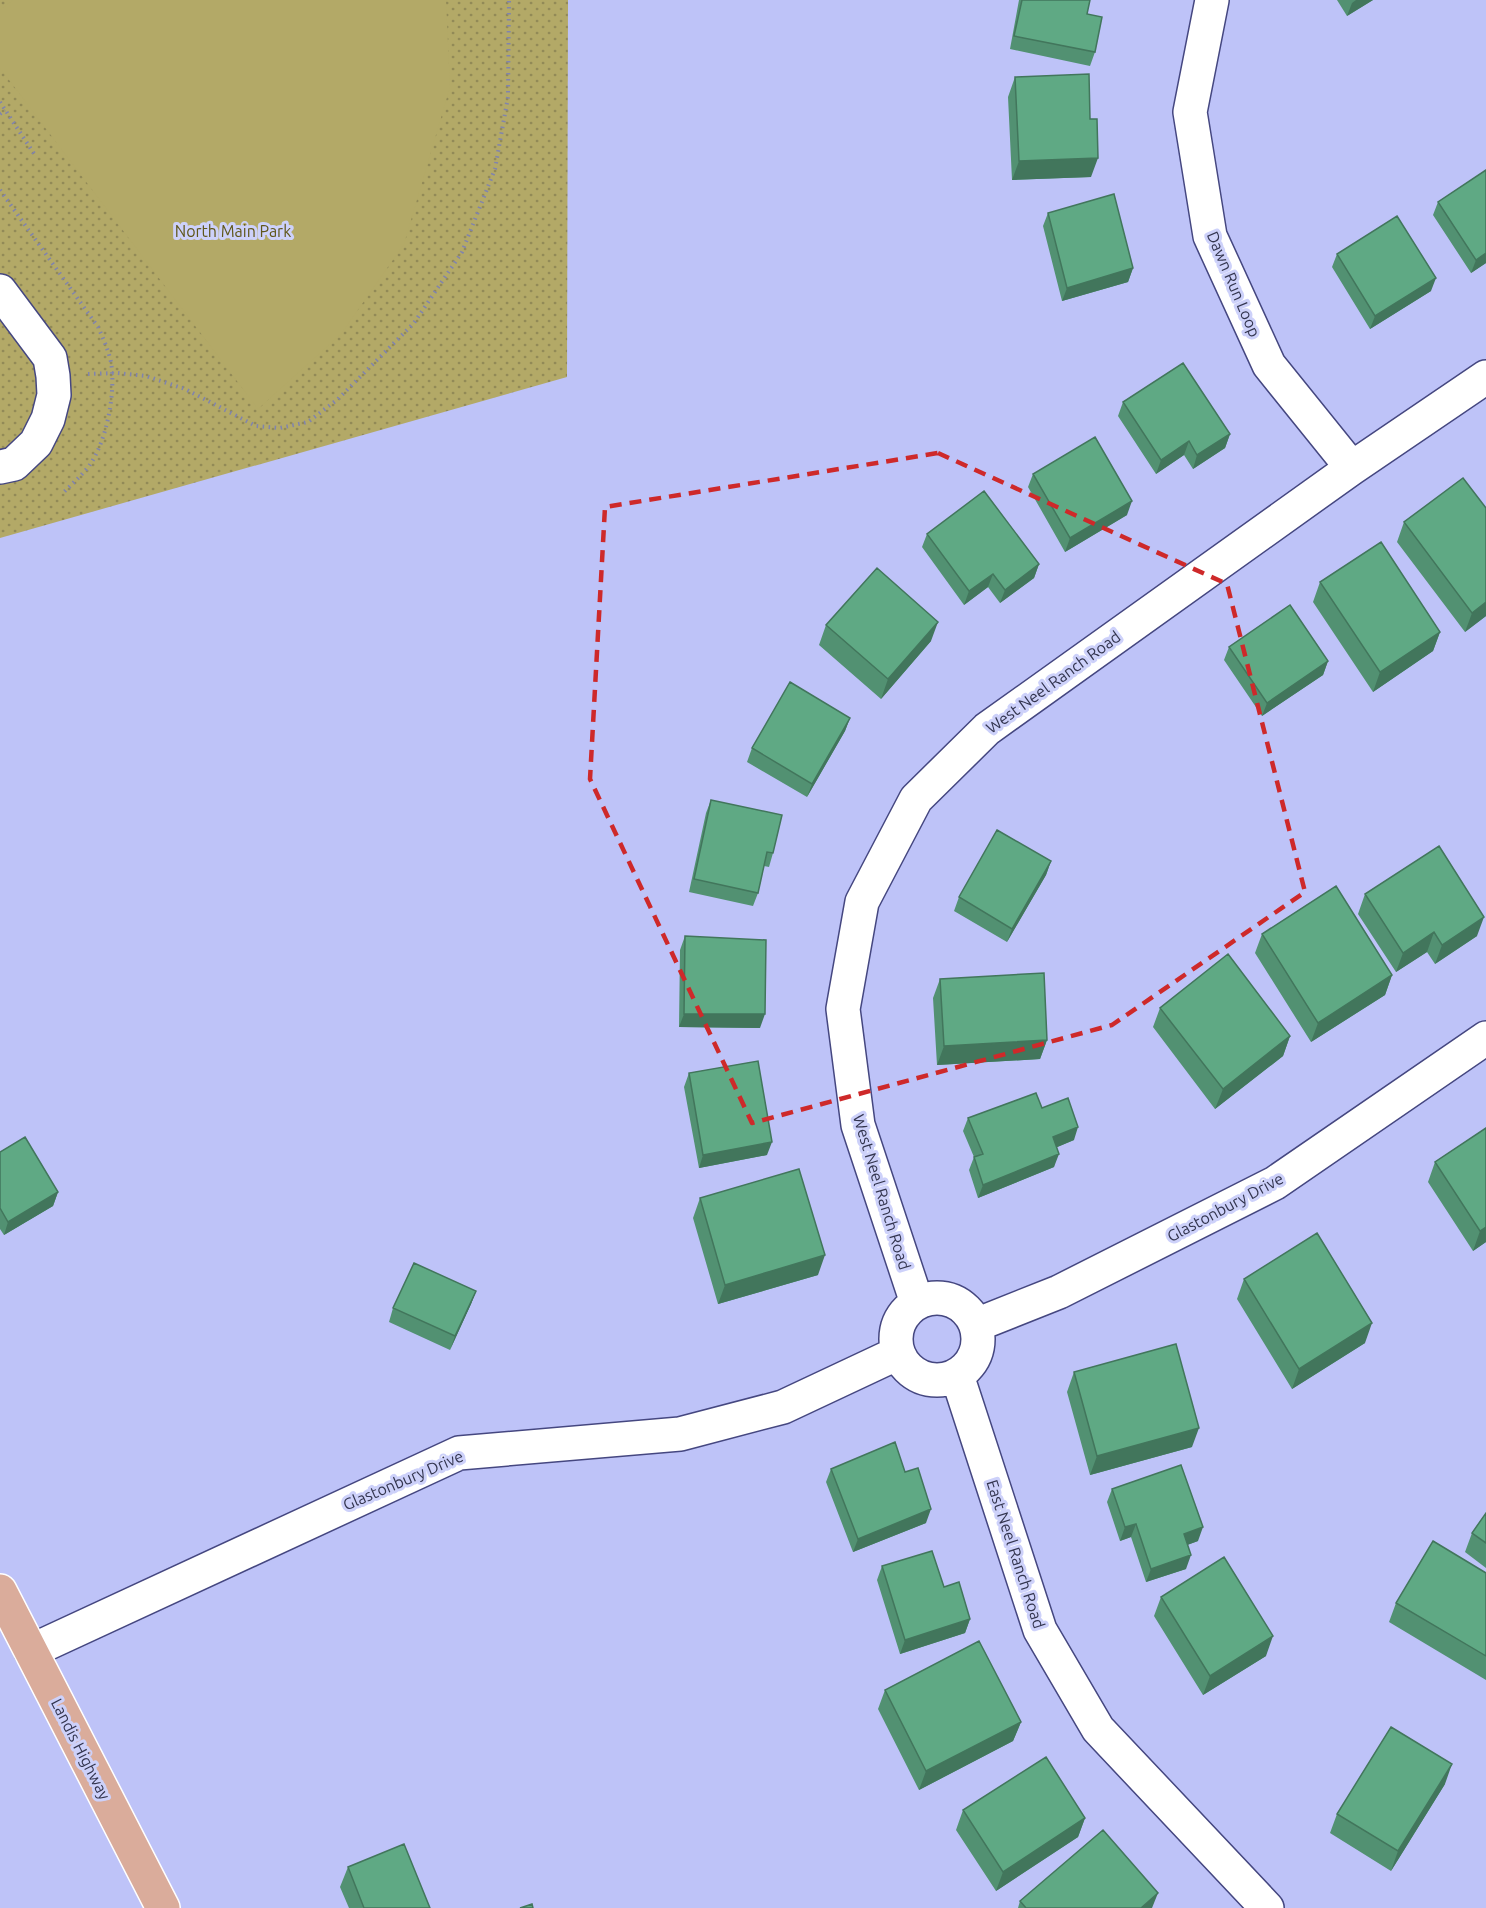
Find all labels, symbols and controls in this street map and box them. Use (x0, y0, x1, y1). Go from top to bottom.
park label: North Main Park (175, 222, 291, 240)
street label: Dawn Run Loop (1204, 229, 1264, 339)
street label: West Neel Ranch Road (982, 627, 1124, 737)
street label: West Neel Ranch Road (850, 1112, 914, 1272)
street label: Glastonbury Drive (1164, 1169, 1286, 1245)
street label: Glastonbury Drive (340, 1447, 466, 1513)
street label: East Neel Ranch Road (983, 1477, 1049, 1631)
street label: Landis Highway (48, 1695, 114, 1803)

